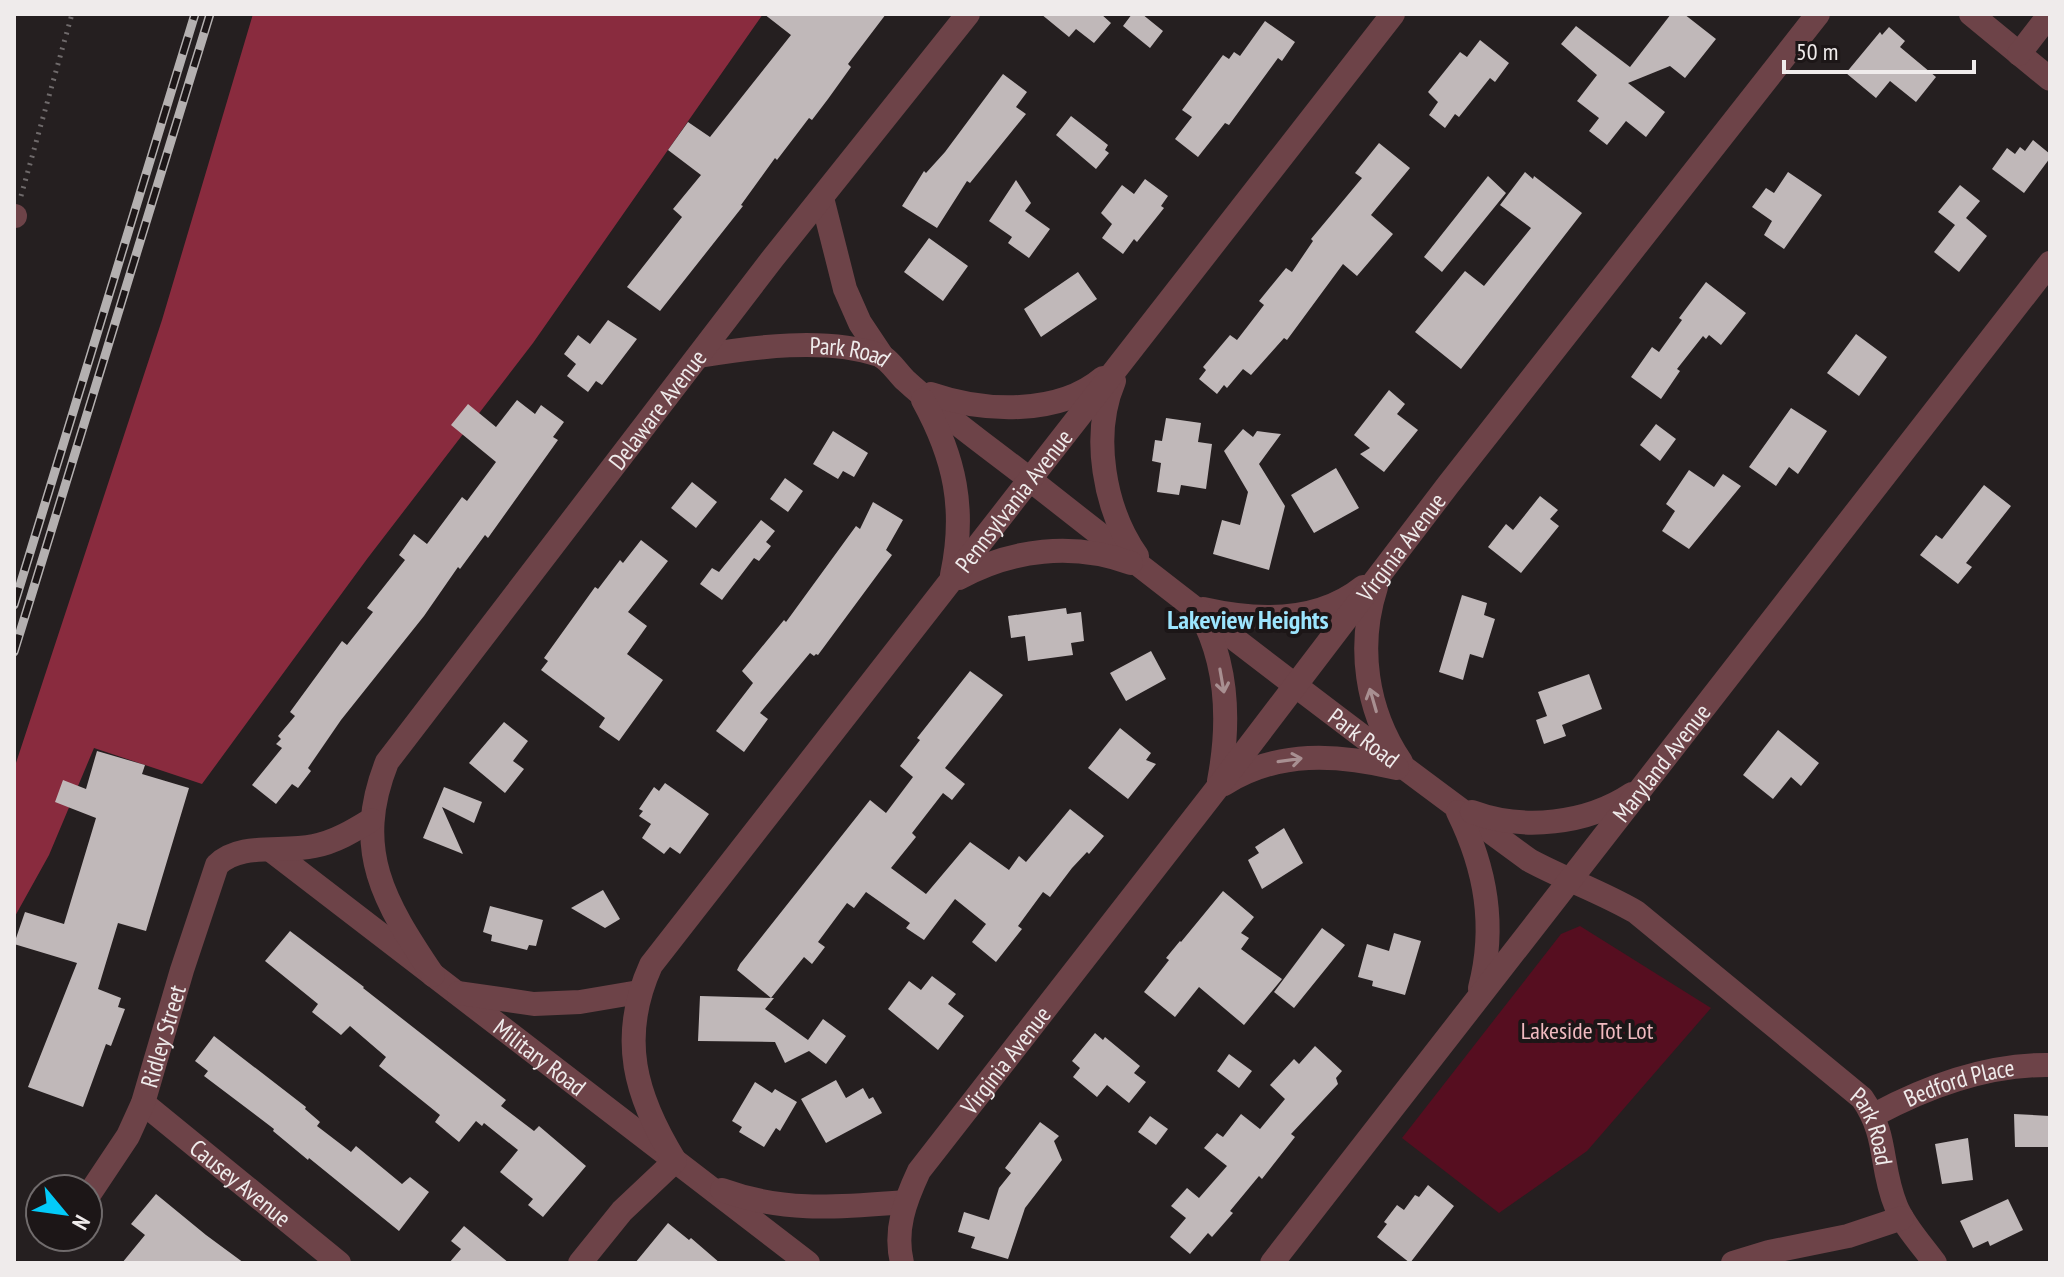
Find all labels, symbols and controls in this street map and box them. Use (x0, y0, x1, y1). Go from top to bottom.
scale bar (1784, 24, 1974, 74)
text: 50 m (1796, 36, 1838, 67)
street label: Park Road (809, 329, 897, 373)
street label: Delaware Avenue (601, 343, 713, 476)
street label: Pennsylvania Avenue (948, 423, 1079, 578)
street label: Virginia Avenue (1349, 486, 1452, 608)
district label: Lakeview Heights (1167, 603, 1329, 636)
one-way arrow (1215, 667, 1230, 693)
one-way arrow (1365, 688, 1380, 714)
street label: Maryland Avenue (1606, 697, 1717, 828)
street label: Park Road (1322, 701, 1406, 774)
one-way arrow (1277, 752, 1303, 767)
street label: Ridley Street (133, 981, 192, 1091)
street label: Virginia Avenue (953, 1000, 1057, 1121)
street label: Military Road (488, 1012, 592, 1102)
park label: Lakeside Tot Lot (1521, 1015, 1654, 1046)
street label: Bedford Place (1899, 1051, 2016, 1114)
street label: Park Road (1845, 1080, 1900, 1167)
street label: Causey Avenue (184, 1132, 298, 1233)
north arrow (24, 1173, 104, 1253)
text: N (66, 1211, 97, 1235)

